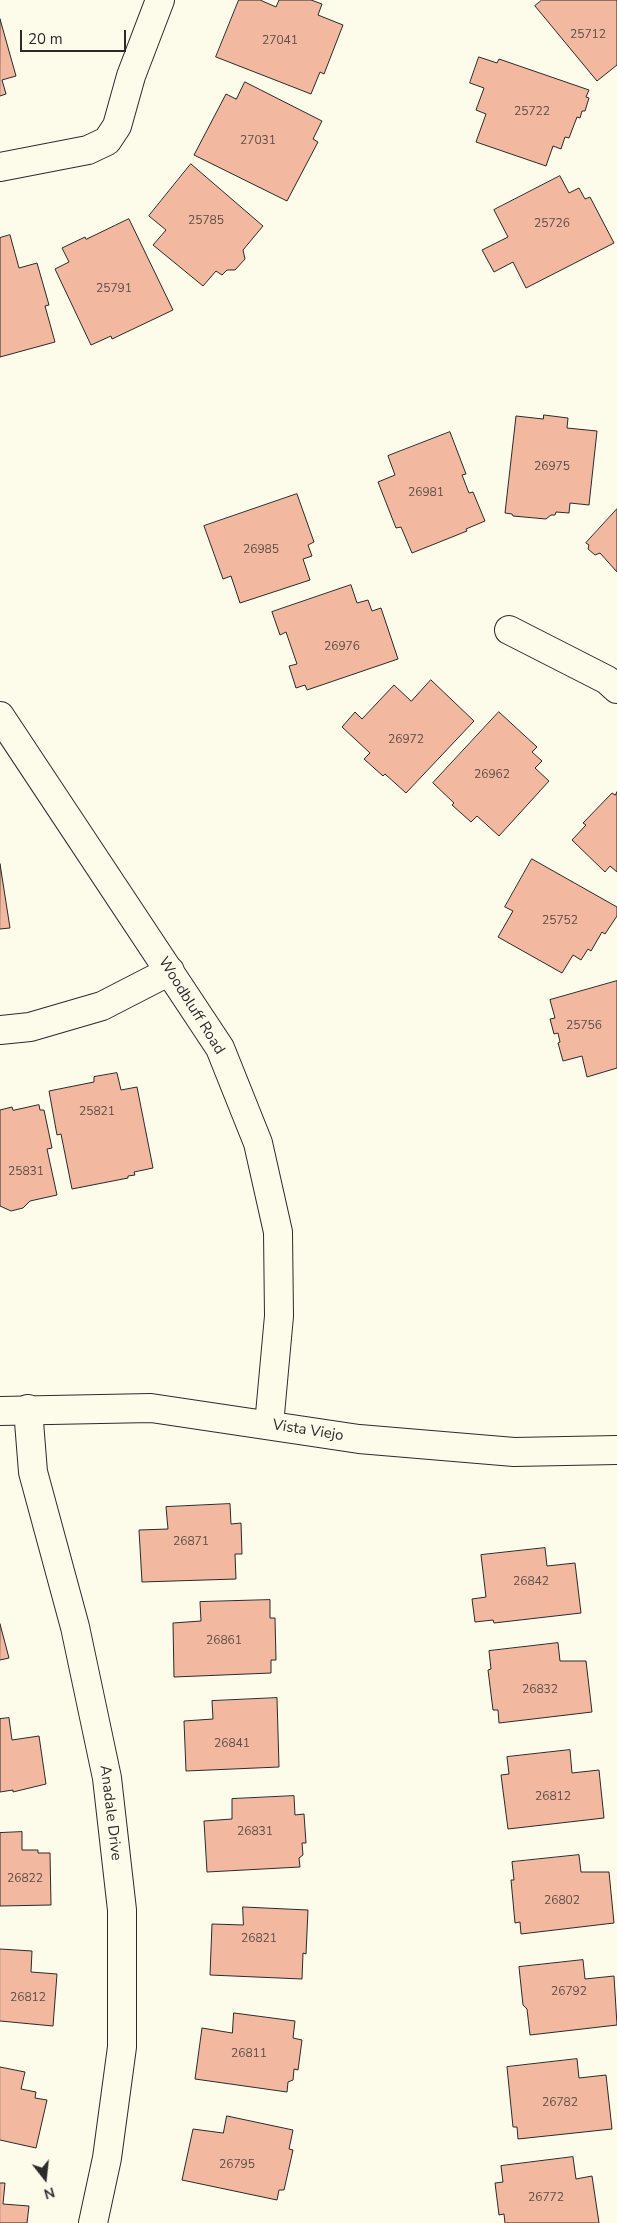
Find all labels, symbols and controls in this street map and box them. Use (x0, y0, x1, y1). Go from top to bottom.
scale bar (22, 20, 129, 52)
house number: 25712 (570, 28, 606, 42)
text: 20 m (28, 29, 63, 49)
house number: 27041 (262, 34, 298, 48)
house number: 25722 (514, 105, 550, 119)
house number: 27031 (240, 134, 276, 148)
house number: 25785 (188, 214, 224, 228)
house number: 25726 (534, 217, 570, 231)
house number: 25791 (96, 282, 132, 296)
house number: 26975 (534, 460, 570, 474)
house number: 26981 (408, 486, 444, 500)
house number: 26985 (243, 543, 279, 557)
house number: 26976 (324, 640, 360, 654)
house number: 26972 (388, 733, 424, 747)
house number: 26962 (474, 768, 510, 782)
house number: 25752 (542, 914, 578, 928)
street label: Woodbluff Road (154, 954, 228, 1058)
house number: 25756 (566, 1019, 602, 1033)
house number: 25821 (79, 1105, 115, 1119)
house number: 25831 (8, 1165, 44, 1179)
street label: Vista Viejo (271, 1417, 345, 1445)
house number: 26871 (173, 1535, 209, 1549)
house number: 26842 (513, 1575, 549, 1589)
house number: 26861 (206, 1634, 242, 1648)
house number: 26832 (522, 1683, 558, 1697)
house number: 26841 (214, 1737, 250, 1751)
street label: Anadale Drive (95, 1764, 125, 1862)
house number: 26812 (535, 1790, 571, 1804)
house number: 26831 (237, 1825, 273, 1839)
house number: 26822 (7, 1872, 43, 1886)
house number: 26802 (544, 1894, 580, 1908)
house number: 26821 (241, 1932, 277, 1946)
house number: 26792 (551, 1985, 587, 1999)
house number: 26812 (10, 1991, 46, 2005)
house number: 26811 (231, 2047, 267, 2061)
house number: 26782 (542, 2096, 578, 2110)
north arrow (20, 2153, 70, 2203)
house number: 26795 (219, 2158, 255, 2172)
text: N (42, 2182, 57, 2203)
house number: 26772 (528, 2191, 564, 2205)

